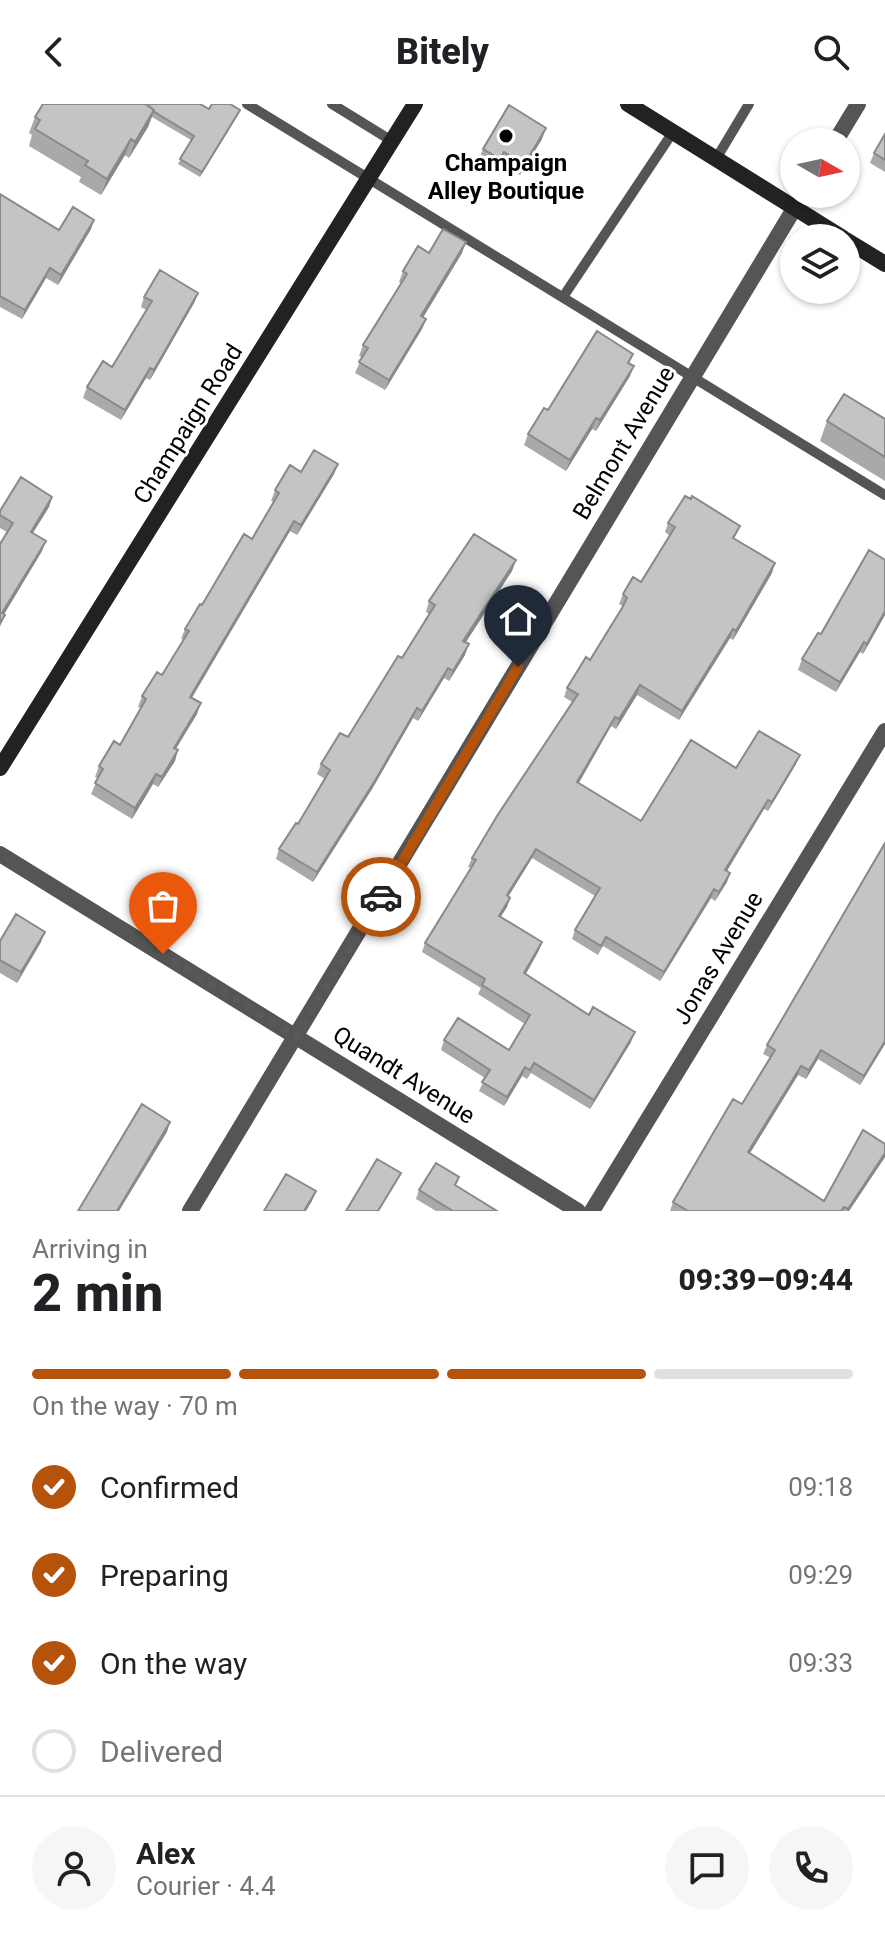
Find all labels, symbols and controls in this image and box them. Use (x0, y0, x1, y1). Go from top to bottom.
icon: back (32, 30, 76, 74)
icon: search (809, 30, 853, 74)
text: Bitely (396, 31, 489, 73)
marker: Champaign Alley Boutique (497, 127, 515, 145)
north arrow (780, 128, 860, 208)
map controls (780, 128, 860, 304)
place label: Champaign Alley Boutique (428, 149, 584, 205)
button: layers (780, 224, 860, 304)
street label: Champaign Road (128, 339, 248, 509)
street label: Belmont Avenue (567, 361, 681, 525)
pin (484, 585, 552, 667)
icon: home (496, 597, 540, 641)
courier (341, 857, 421, 937)
pin (129, 872, 197, 954)
icon: car (359, 875, 403, 919)
icon: bag (141, 884, 185, 928)
street label: Jonas Avenue (667, 886, 769, 1030)
street label: Quandt Avenue (328, 1020, 480, 1130)
text: Arriving in (32, 1234, 148, 1264)
text: 09:39–09:44 (678, 1262, 853, 1297)
text: 2 min (32, 1263, 163, 1324)
text: On the way · 70 m (32, 1391, 238, 1421)
icon: check (32, 1465, 76, 1509)
text: Confirmed (100, 1470, 239, 1505)
text: 09:18 (788, 1472, 853, 1502)
icon: check (32, 1553, 76, 1597)
text: Preparing (100, 1558, 229, 1593)
text: 09:29 (788, 1560, 853, 1590)
icon: check (32, 1641, 76, 1685)
text: On the way (100, 1646, 247, 1681)
text: 09:33 (788, 1648, 853, 1678)
text: Delivered (100, 1734, 223, 1769)
button: person (32, 1826, 116, 1910)
button: chat (665, 1826, 749, 1910)
button: phone (769, 1826, 853, 1910)
text: Alex (136, 1836, 196, 1871)
text: Courier · 4.4 (136, 1871, 276, 1901)

